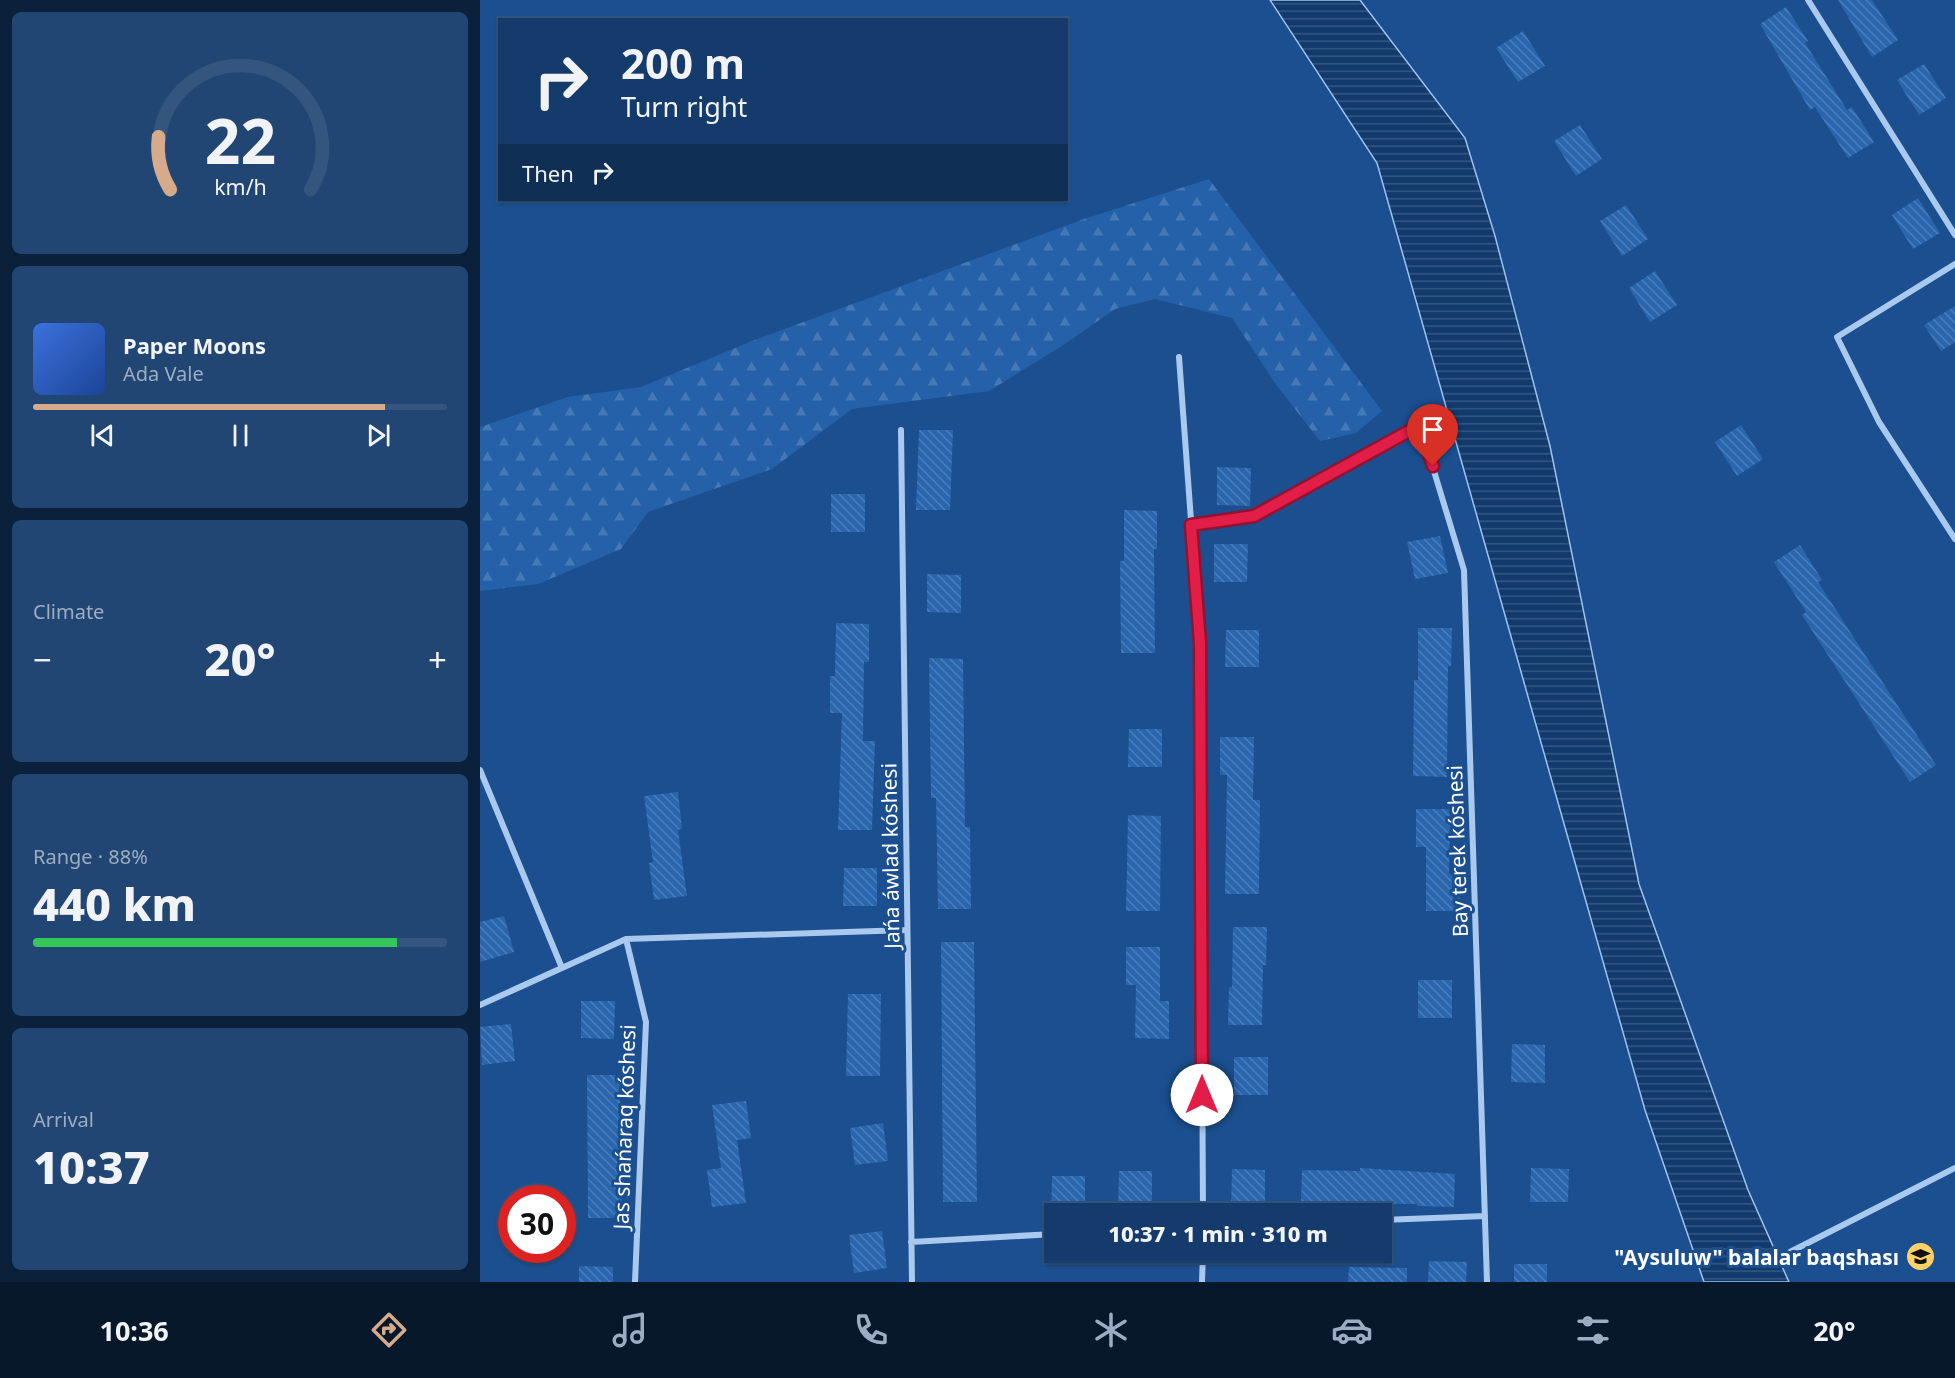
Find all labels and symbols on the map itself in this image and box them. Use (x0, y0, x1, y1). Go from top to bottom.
pin (1407, 404, 1458, 466)
street label: Jańa áwlad kóshesi (874, 763, 906, 951)
street label: Bay terek kóshesi (1440, 765, 1474, 937)
street label: Jas shańaraq kóshesi (606, 1024, 642, 1232)
position arrow (1170, 1063, 1234, 1127)
speed limit sign: 30 (498, 1185, 576, 1263)
school or university icon: "Aysuluw" balalar baqshası (1904, 1241, 1936, 1273)
place label: "Aysuluw" balalar baqshası (1614, 1243, 1899, 1271)

